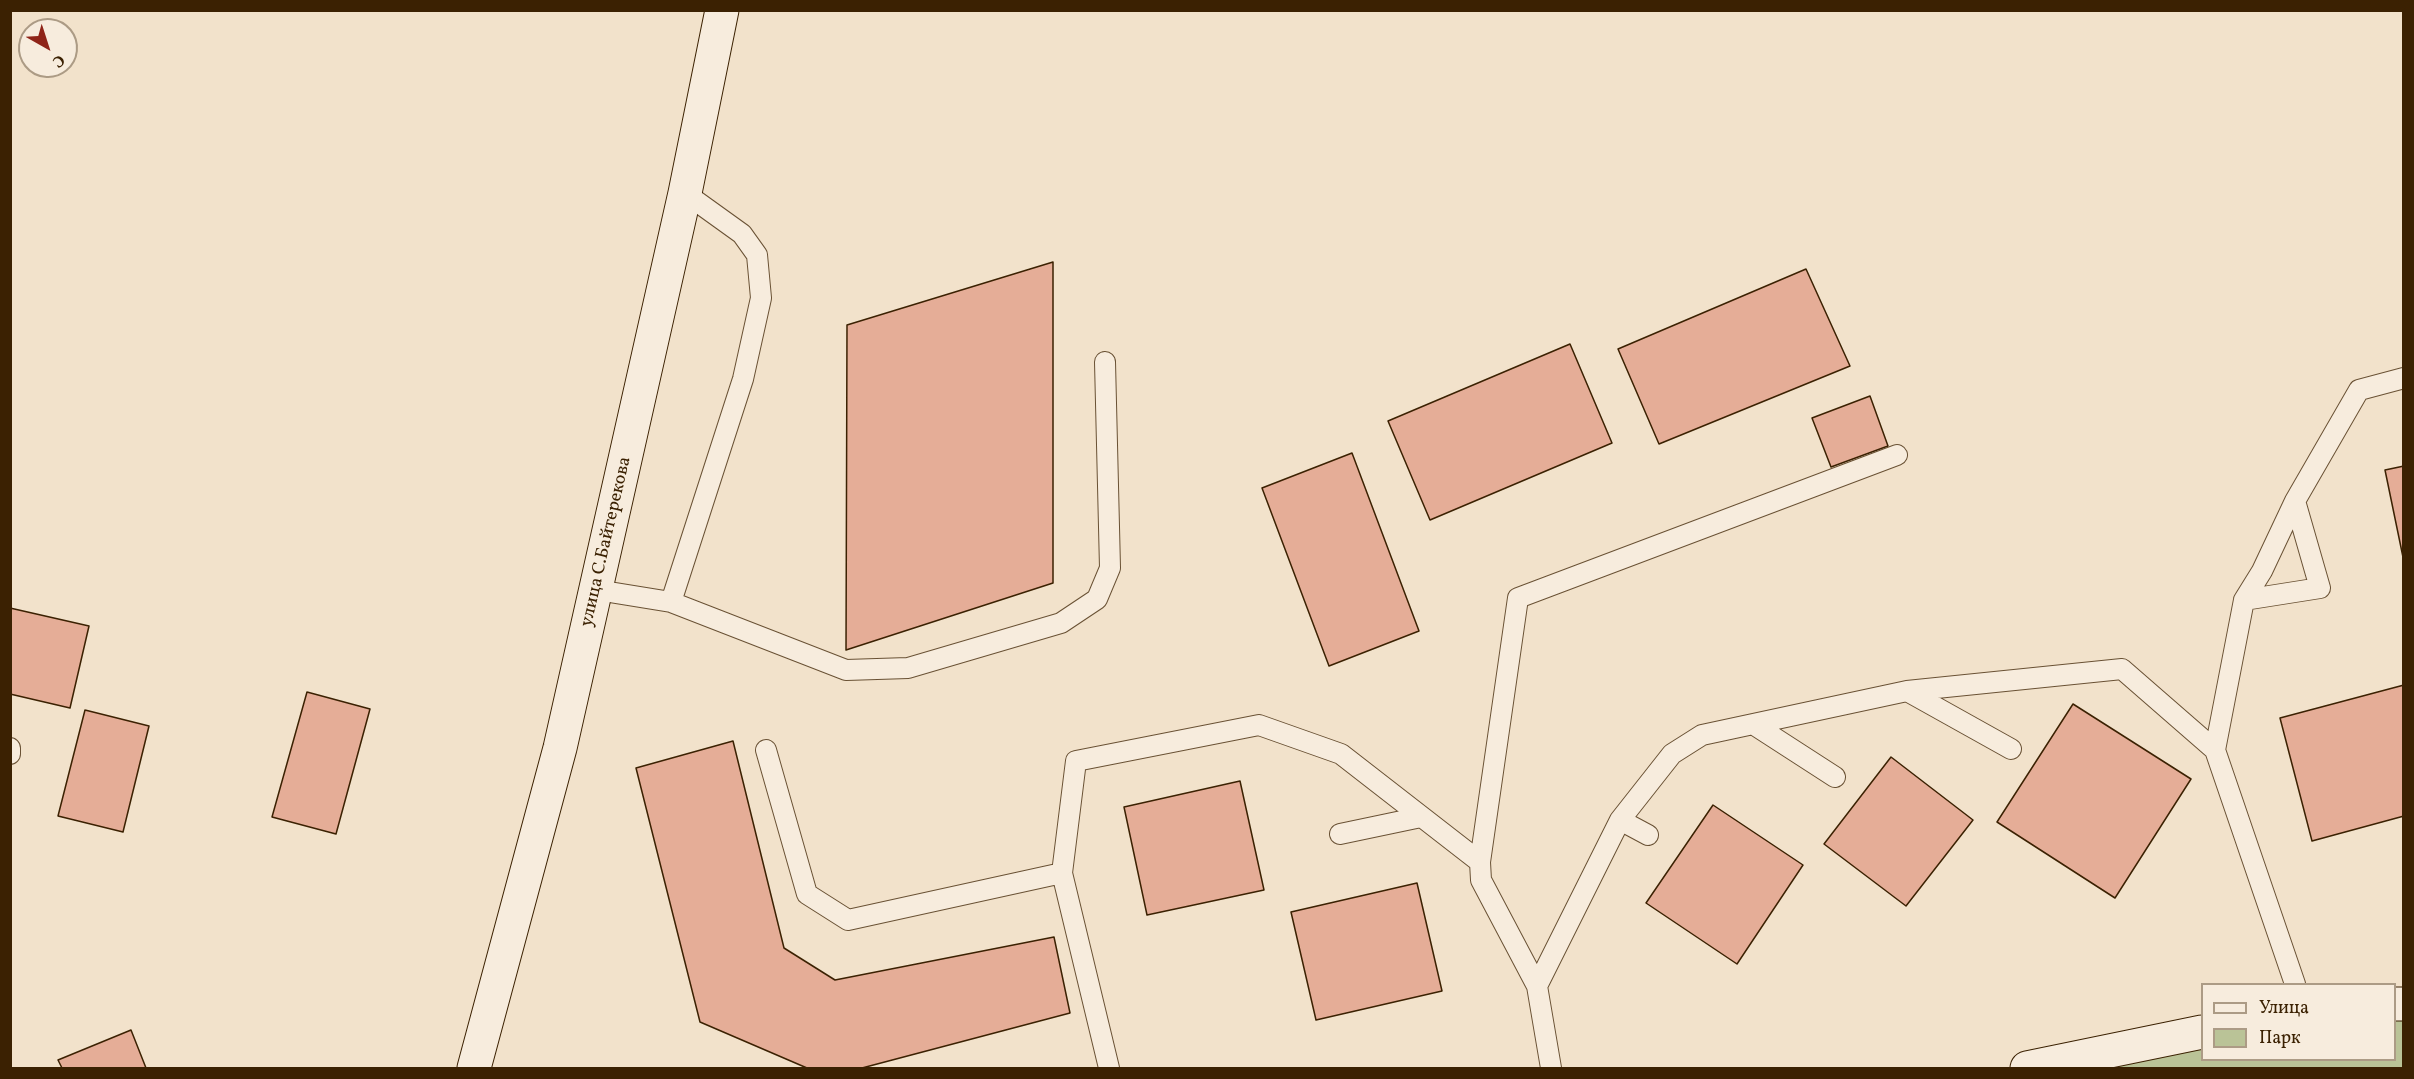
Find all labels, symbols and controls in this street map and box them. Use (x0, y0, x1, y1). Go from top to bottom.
north arrow (18, 18, 78, 78)
text: С (47, 49, 69, 72)
street label: улица С.Байтерекова (577, 455, 637, 629)
legend (2201, 983, 2396, 1061)
text: Улица (2259, 996, 2309, 1021)
text: Парк (2259, 1026, 2301, 1051)

